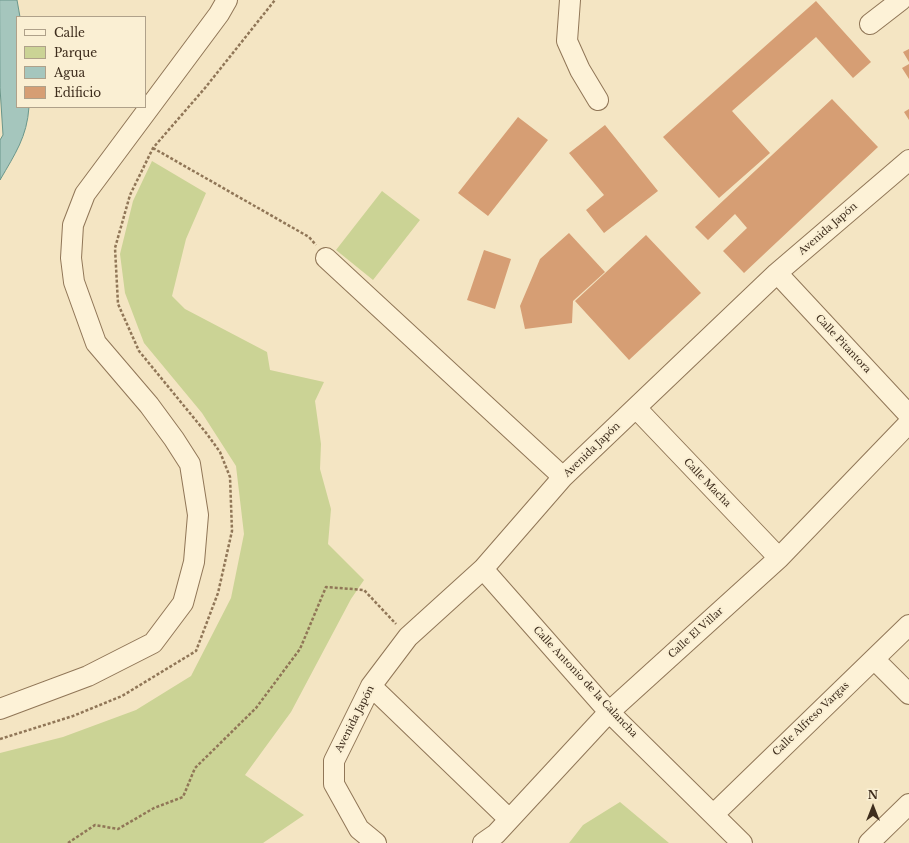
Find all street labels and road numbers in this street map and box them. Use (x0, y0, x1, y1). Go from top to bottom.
street label: Avenida Japón (796, 200, 860, 258)
street label: Calle Pitantora (813, 312, 873, 376)
street label: Avenida Japón (561, 420, 623, 480)
street label: Calle Macha (681, 456, 733, 510)
street label: Calle El Villar (666, 605, 726, 661)
street label: Calle Antonio de la Calancha (530, 624, 640, 740)
street label: Calle Alfreso Vargas (770, 679, 852, 759)
street label: Avenida Japón (333, 683, 377, 755)

